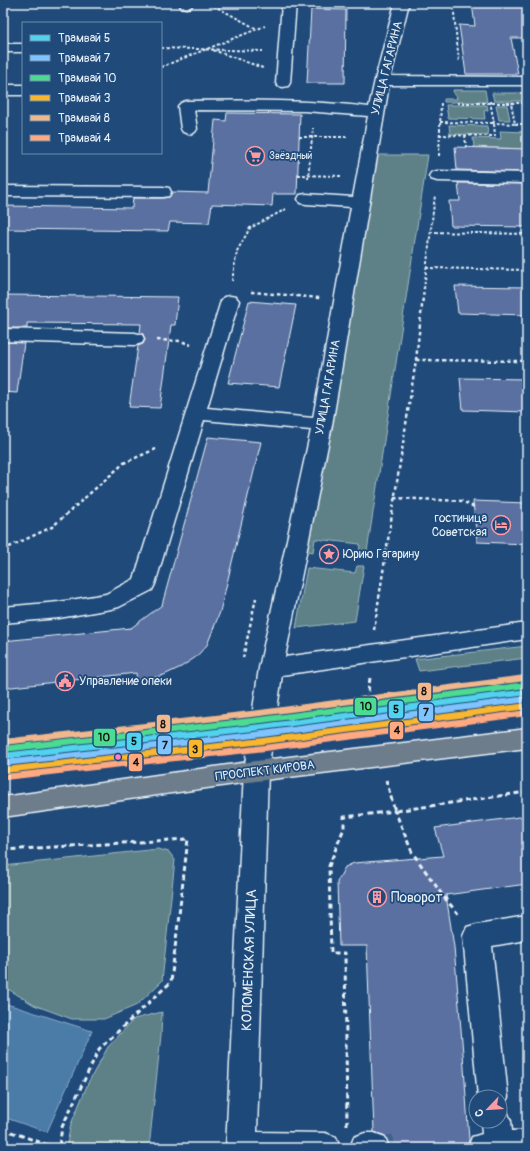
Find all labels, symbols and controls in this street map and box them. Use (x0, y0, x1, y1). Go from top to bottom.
street label: УЛИЦА ГАГАРИНА (368, 19, 406, 116)
legend (22, 22, 162, 154)
text: Трамвай 5 (58, 31, 110, 46)
text: Трамвай 7 (58, 51, 111, 66)
text: Трамвай 10 (58, 71, 117, 86)
text: Трамвай 3 (58, 91, 111, 106)
text: Трамвай 8 (58, 111, 110, 126)
text: Трамвай 4 (58, 131, 111, 146)
supermarket icon: Звёздный (244, 145, 266, 167)
place label: Звёздный (269, 150, 313, 162)
street label: УЛИЦА ГАГАРИНА (312, 338, 344, 436)
place label: гостиница Советская (432, 511, 487, 540)
hotel icon: гостиница Советская (490, 514, 512, 536)
place icon: Юрию Гагарину (318, 543, 340, 565)
place label: Юрию Гагарину (343, 547, 419, 562)
public building icon: Управление опеки (54, 670, 76, 692)
place label: Управление опеки (79, 674, 172, 689)
line badge: 8 (417, 682, 432, 701)
text: 8 (421, 685, 427, 698)
line badge: 10 (354, 697, 377, 716)
text: 10 (360, 700, 372, 713)
line badge: 5 (388, 700, 404, 719)
text: 5 (393, 703, 399, 716)
line badge: 7 (418, 703, 434, 722)
text: 7 (423, 706, 429, 719)
line badge: 8 (156, 714, 171, 733)
text: 8 (160, 718, 166, 731)
line badge: 4 (389, 721, 404, 740)
text: 4 (393, 724, 401, 737)
line badge: 10 (93, 728, 116, 747)
text: 10 (98, 731, 110, 744)
line badge: 5 (126, 732, 142, 751)
text: 5 (131, 735, 137, 748)
line badge: 7 (157, 735, 172, 755)
text: 7 (162, 739, 168, 752)
line badge: 3 (188, 739, 203, 758)
text: 3 (192, 743, 198, 756)
unlabelled marker (113, 752, 123, 762)
line badge: 4 (128, 753, 143, 772)
text: 4 (132, 756, 140, 769)
street label: ПРОСПЕКТ КИРОВА (214, 757, 316, 785)
building icon: Поворот (366, 886, 388, 908)
street label: КОЛОМЕНСКАЯ УЛИЦА (238, 889, 260, 1031)
place label: Поворот (391, 889, 442, 906)
north arrow (468, 1089, 508, 1129)
text: С (472, 1107, 487, 1119)

